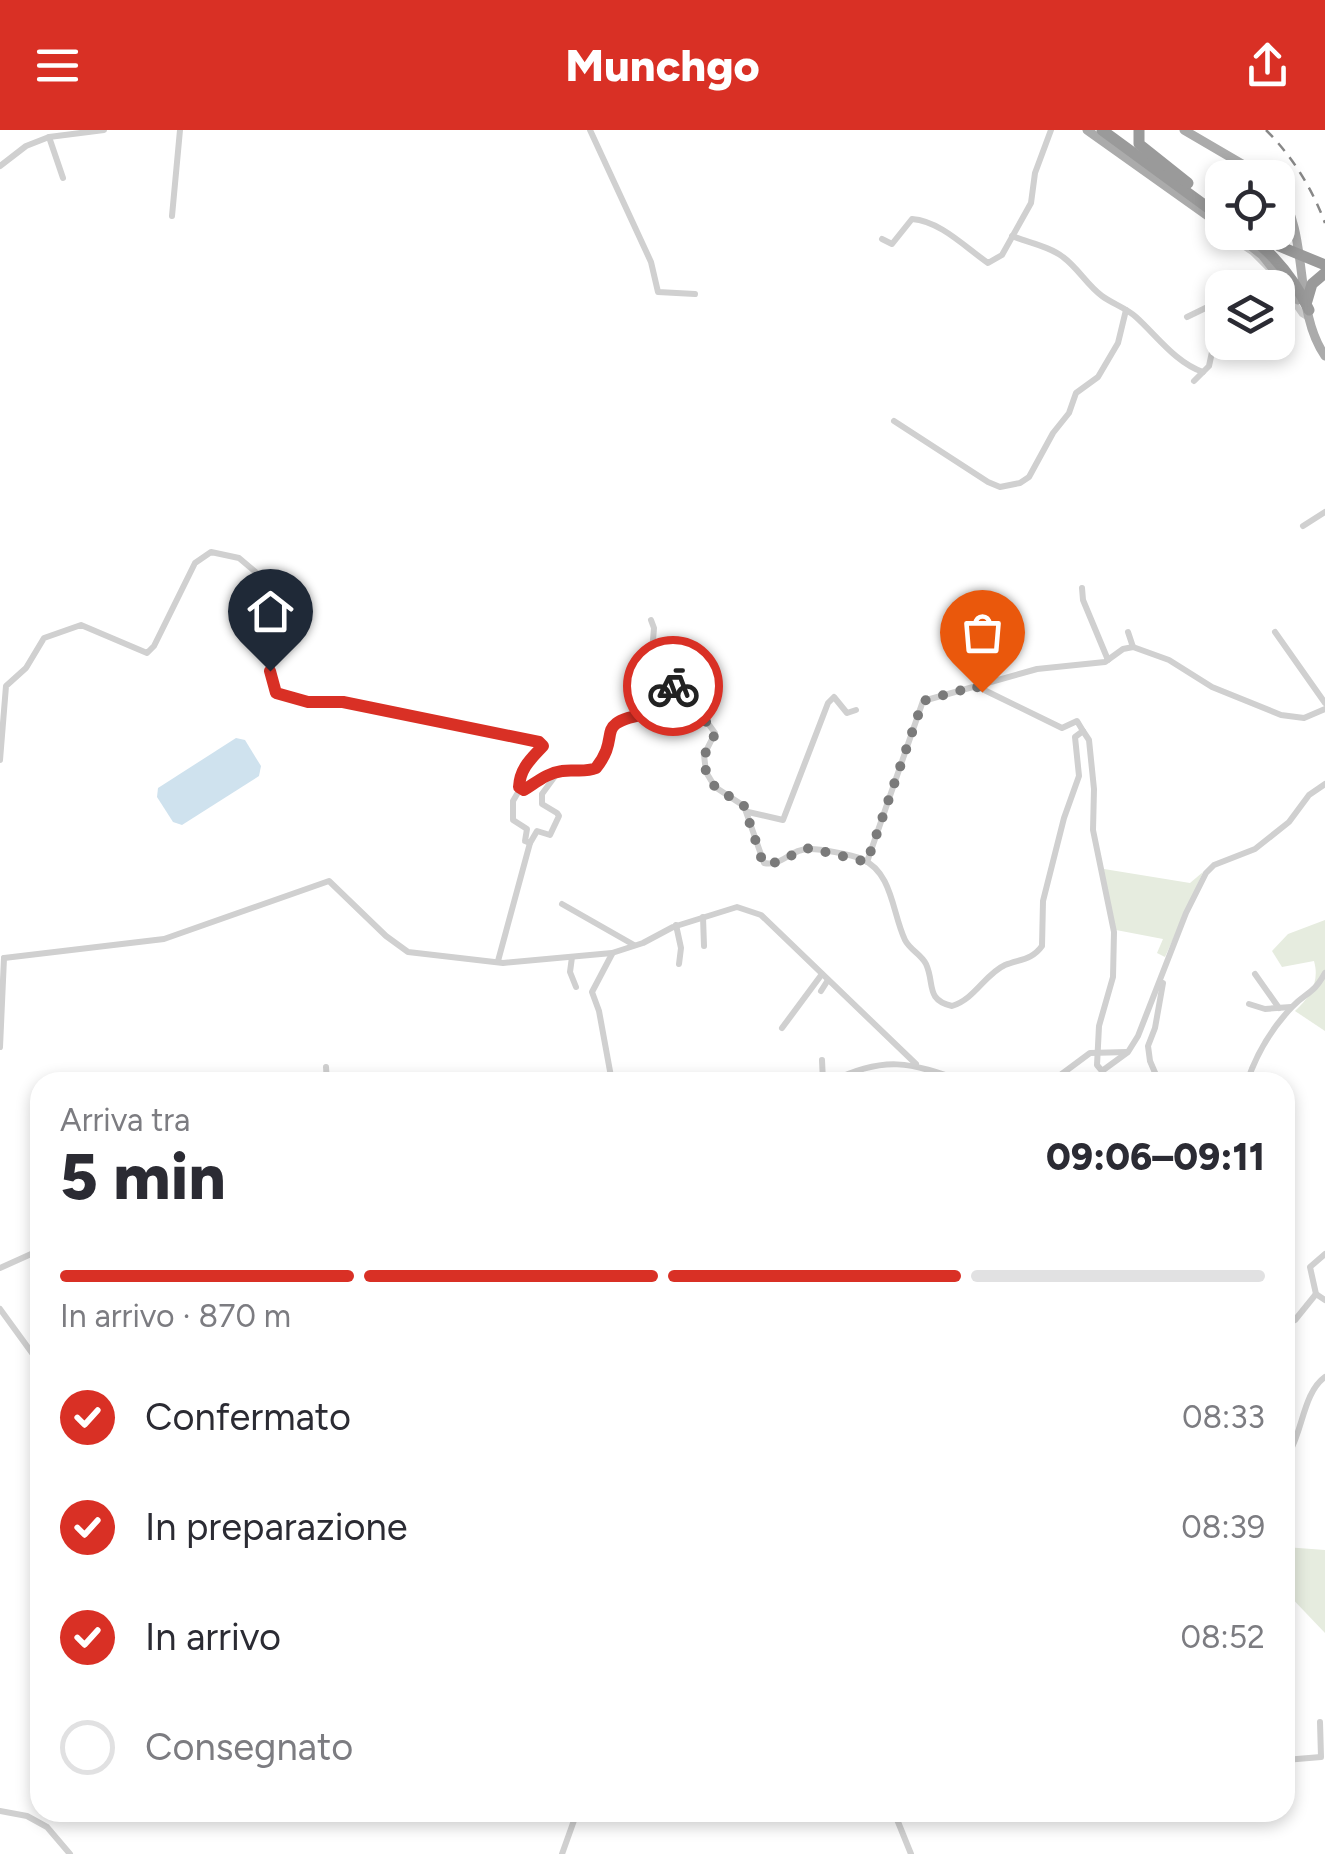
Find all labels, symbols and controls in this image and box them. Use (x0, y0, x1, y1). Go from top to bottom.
icon: menu (30, 38, 85, 93)
text: Munchgo (565, 38, 760, 92)
icon: share (1240, 38, 1295, 93)
map controls (1205, 160, 1295, 360)
button: locate (1205, 160, 1295, 250)
button: layers (1205, 270, 1295, 360)
pin (228, 569, 313, 672)
icon: home (243, 584, 298, 639)
pin (940, 590, 1025, 693)
icon: bag (955, 605, 1010, 660)
courier (623, 636, 723, 736)
icon: bike (646, 659, 701, 714)
text: Arriva tra (60, 1101, 190, 1139)
text: 09:06–09:11 (1046, 1134, 1265, 1180)
text: 5 min (60, 1137, 226, 1215)
text: In arrivo · 870 m (60, 1297, 291, 1335)
icon: check (60, 1390, 115, 1445)
text: Confermato (145, 1394, 351, 1440)
text: 08:33 (1182, 1398, 1265, 1436)
icon: check (60, 1500, 115, 1555)
text: In preparazione (145, 1504, 407, 1550)
text: 08:39 (1181, 1508, 1265, 1546)
icon: check (60, 1610, 115, 1665)
text: In arrivo (145, 1614, 281, 1660)
text: 08:52 (1180, 1618, 1265, 1656)
text: Consegnato (145, 1724, 353, 1770)

